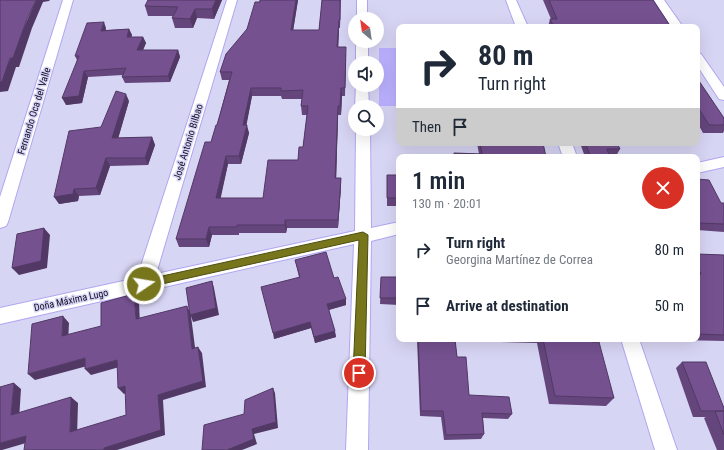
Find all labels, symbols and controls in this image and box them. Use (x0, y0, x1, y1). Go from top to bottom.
north arrow (348, 12, 384, 48)
map controls (348, 12, 384, 136)
text: 80 m (478, 39, 534, 72)
icon: right (412, 40, 464, 92)
button: sound (348, 56, 384, 92)
street label: Fernando Oca del Valle (15, 66, 53, 156)
text: Turn right (478, 73, 546, 94)
button: search (348, 100, 384, 136)
street label: José Antonio Bilbao (171, 103, 205, 181)
icon: arrive (449, 116, 471, 138)
text: Then (412, 118, 441, 136)
text: 1 min (412, 167, 465, 195)
button: close (642, 167, 684, 209)
text: 130 m · 20:01 (412, 196, 482, 211)
text: Turn right (446, 234, 505, 252)
icon: right (412, 239, 434, 261)
text: 80 m (654, 241, 684, 259)
text: Georgina Martínez de Correa (446, 252, 593, 267)
position arrow (123, 263, 165, 305)
street label: Doña Máxima Lugo (33, 287, 109, 313)
icon: arrive (412, 295, 434, 317)
text: Arrive at destination (446, 297, 569, 315)
text: 50 m (654, 297, 684, 315)
pin (342, 356, 376, 390)
icon: arrive (348, 362, 370, 384)

